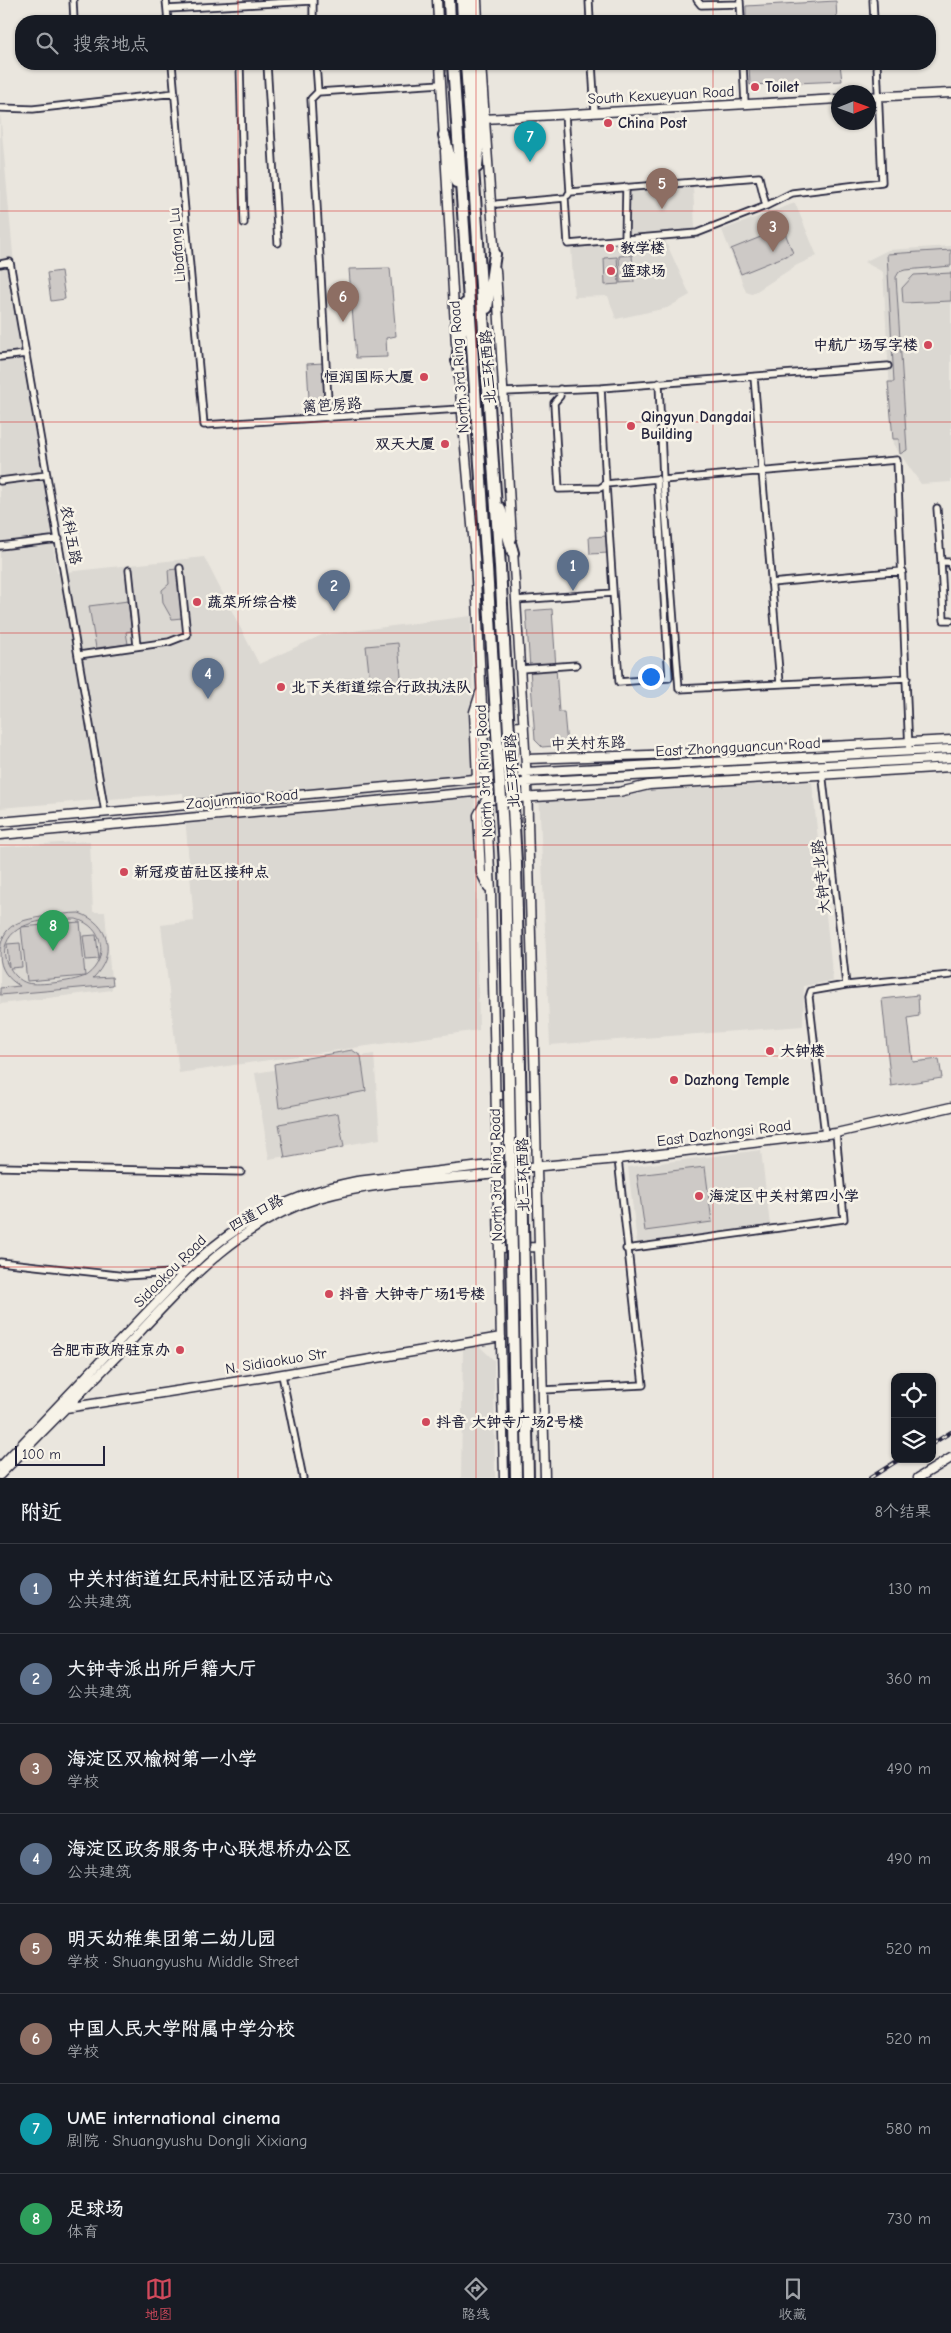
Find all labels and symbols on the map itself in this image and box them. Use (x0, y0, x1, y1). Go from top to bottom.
place label: Toilet (765, 78, 800, 96)
marker: Toilet (749, 81, 761, 93)
street label: South Kexueyuan Road (587, 82, 735, 108)
north arrow (831, 85, 876, 130)
place label: China Post (618, 114, 688, 132)
marker: China Post (602, 117, 614, 129)
pin: 7 (514, 121, 546, 162)
pin: 5 (646, 168, 678, 209)
street label: Libafang Lu (165, 207, 189, 283)
pin: 3 (757, 211, 789, 252)
place label: 教学楼 (620, 239, 665, 257)
marker: 教学楼 (604, 242, 616, 254)
place label: 篮球场 (621, 262, 666, 280)
marker: 篮球场 (605, 265, 617, 277)
pin: 6 (327, 281, 359, 322)
street label: North 3rd Ring Road (445, 300, 473, 434)
street label: 北三环西路 (476, 329, 500, 405)
place label: 中航广场写字楼 (813, 336, 918, 354)
marker: 中航广场写字楼 (922, 339, 934, 351)
place label: 恒润国际大厦 (324, 368, 414, 386)
marker: 恒润国际大厦 (418, 371, 430, 383)
street label: 篱笆房路 (301, 394, 363, 416)
place label: Qingyun Dangdai Building (641, 408, 752, 443)
marker: Qingyun Dangdai Building (625, 420, 637, 432)
place label: 双天大厦 (375, 435, 435, 453)
marker: 双天大厦 (439, 438, 451, 450)
street label: 农科五路 (57, 504, 85, 566)
pin: 1 (557, 550, 589, 591)
pin: 2 (318, 570, 350, 611)
place label: 蔬菜所综合楼 (207, 593, 297, 611)
marker: 蔬菜所综合楼 (191, 596, 203, 608)
pin: 4 (192, 658, 224, 699)
your location (638, 664, 664, 690)
place label: 北下关街道综合行政执法队 (291, 678, 471, 696)
marker: 北下关街道综合行政执法队 (275, 681, 287, 693)
street label: North 3rd Ring Road (472, 704, 496, 838)
street label: 北三环西路 (501, 733, 523, 809)
street label: 中关村东路 (550, 733, 626, 753)
street label: East Zhongguancun Road (655, 734, 821, 760)
street label: Zaojunmiao Road (185, 785, 299, 813)
street label: 大钟寺北路 (808, 839, 834, 915)
place label: 新冠疫苗社区接种点 (134, 863, 269, 881)
marker: 新冠疫苗社区接种点 (118, 866, 130, 878)
pin: 8 (37, 910, 69, 951)
place label: 大钟楼 (780, 1042, 825, 1060)
marker: 大钟楼 (764, 1045, 776, 1057)
place label: Dazhong Temple (684, 1071, 789, 1089)
marker: Dazhong Temple (668, 1074, 680, 1086)
street label: North 3rd Ring Road (486, 1108, 506, 1242)
street label: East Dazhongsi Road (656, 1116, 792, 1150)
street label: 北三环西路 (513, 1137, 533, 1213)
place label: 海淀区中关村第四小学 (709, 1187, 859, 1205)
marker: 海淀区中关村第四小学 (693, 1190, 705, 1202)
street label: 四道口路 (225, 1191, 287, 1235)
street label: Sidaokou Road (130, 1231, 210, 1311)
place label: 抖音 大钟寺广场1号楼 (339, 1285, 485, 1303)
marker: 抖音 大钟寺广场1号楼 (323, 1288, 335, 1300)
place label: 合肥市政府驻京办 (50, 1341, 170, 1359)
marker: 合肥市政府驻京办 (174, 1344, 186, 1356)
street label: N. Sidiaokuo Str (224, 1344, 328, 1378)
place label: 抖音 大钟寺广场2号楼 (436, 1413, 584, 1431)
marker: 抖音 大钟寺广场2号楼 (420, 1416, 432, 1428)
scale bar (15, 1443, 105, 1466)

